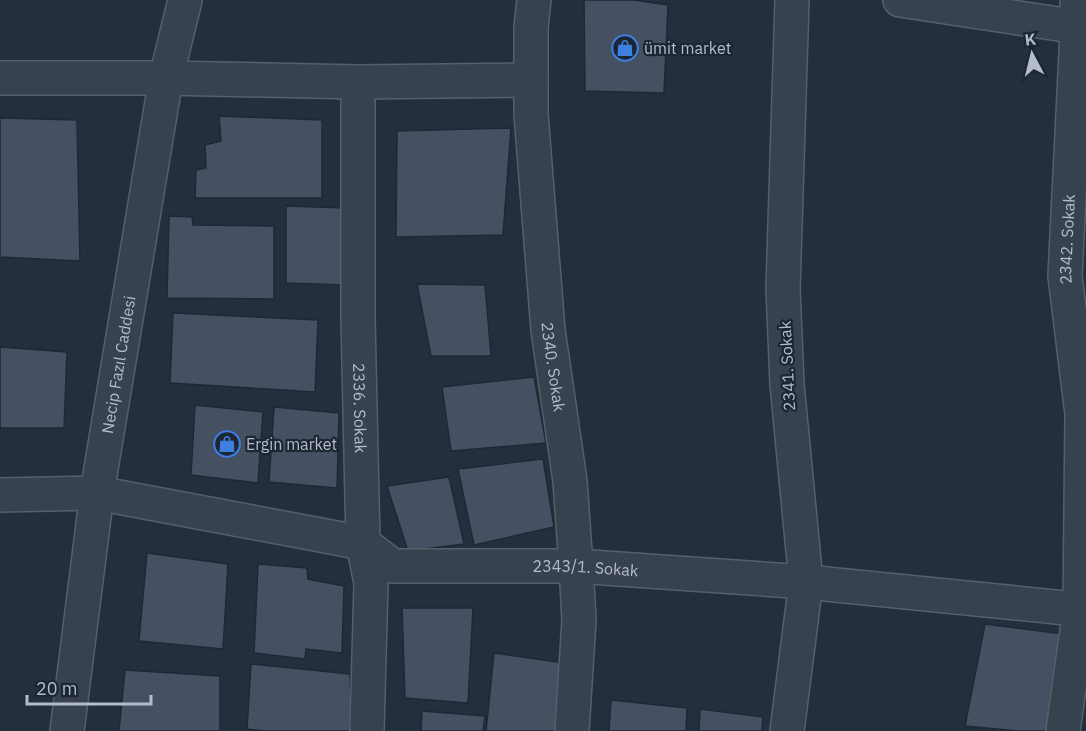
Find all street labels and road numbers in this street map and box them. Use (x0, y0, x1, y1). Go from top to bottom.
street label: 2342. Sokak (1055, 193, 1079, 285)
street label: Necip Fazıl Caddesi (97, 294, 140, 435)
street label: 2341. Sokak (775, 320, 799, 412)
street label: 2340. Sokak (537, 321, 570, 413)
street label: 2336. Sokak (349, 363, 371, 454)
street label: 2343/1. Sokak (533, 556, 640, 580)

